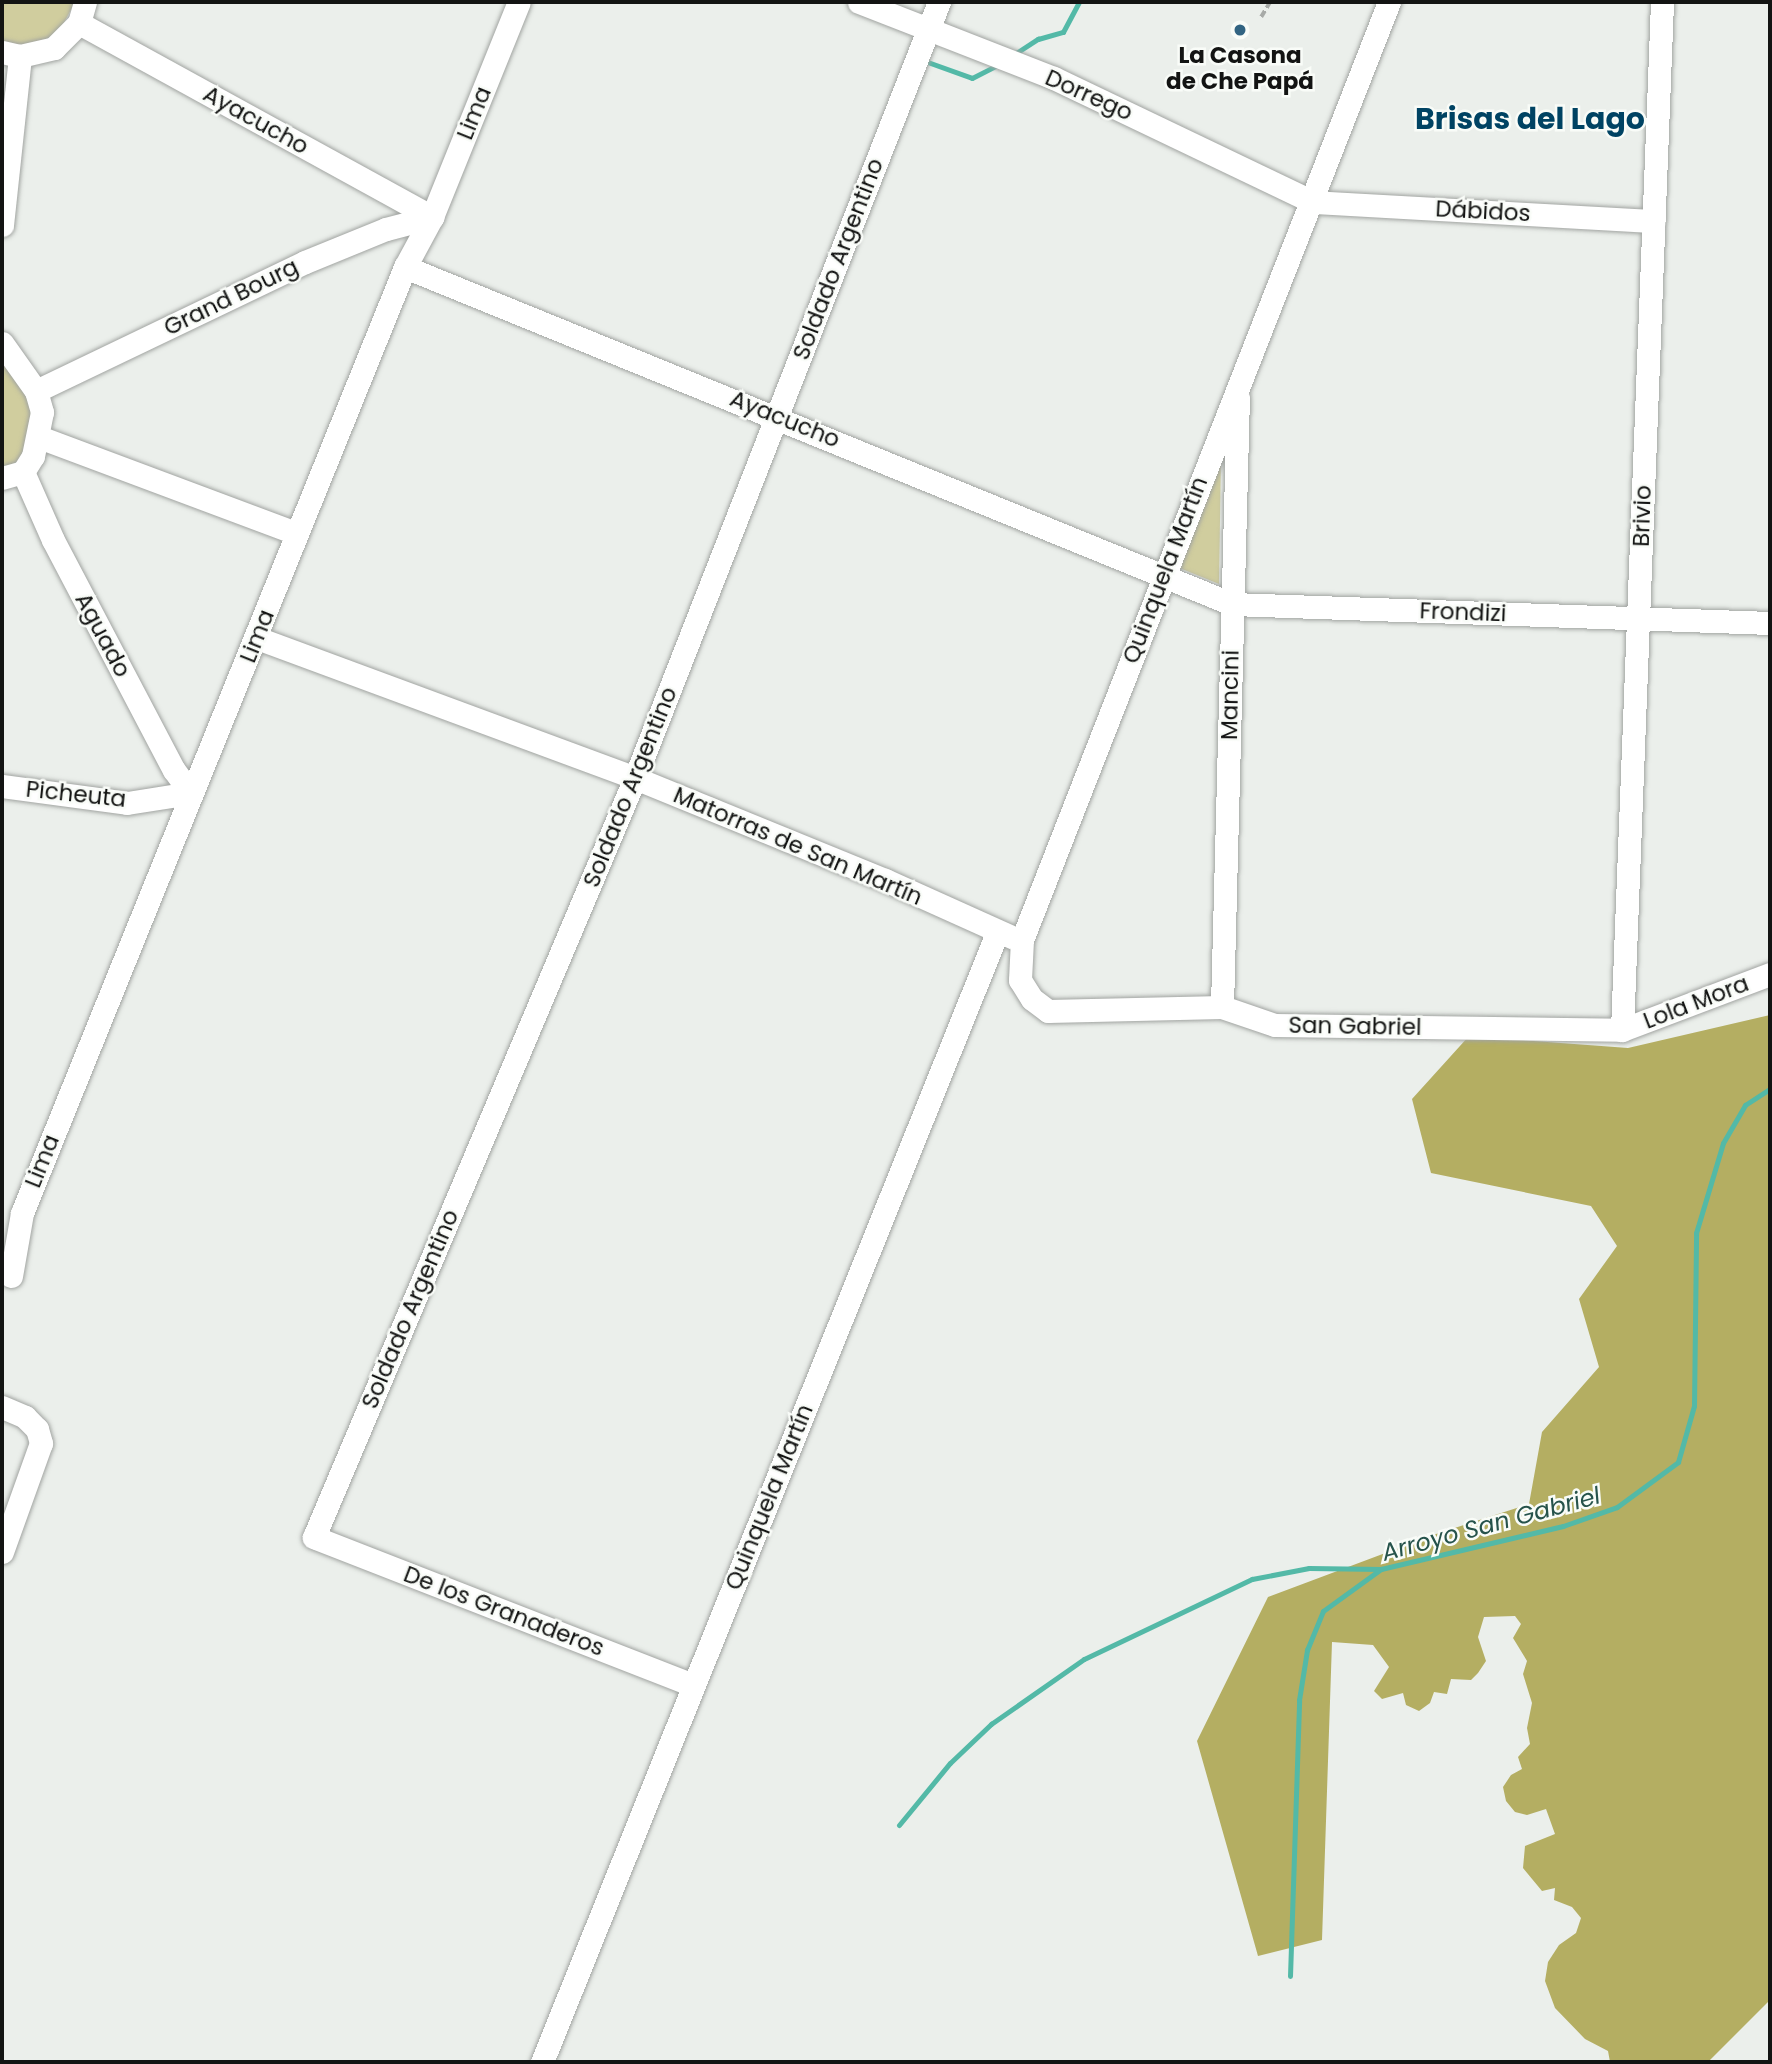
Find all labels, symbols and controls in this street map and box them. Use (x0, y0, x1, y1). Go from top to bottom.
marker: La Casona de Che Papá (1232, 22, 1248, 38)
place label: La Casona de Che Papá (1166, 41, 1314, 95)
street label: Dorrego (1041, 64, 1137, 126)
street label: Ayacucho (199, 80, 313, 160)
street label: Lima (451, 82, 497, 144)
district label: Brisas del Lago (1415, 101, 1645, 137)
street label: Soldado Argentino (787, 154, 889, 364)
street label: Dábidos (1435, 195, 1531, 227)
street label: Grand Bourg (159, 253, 303, 341)
street label: Ayacucho (726, 384, 844, 454)
street label: Quinquela Martín (1117, 473, 1213, 667)
street label: Brivio (1627, 485, 1657, 547)
street label: Aguado (69, 588, 137, 682)
street label: Frondizi (1419, 597, 1507, 627)
street label: Lima (234, 605, 280, 667)
street label: Mancini (1215, 650, 1245, 740)
street label: Soldado Argentino (577, 683, 683, 891)
street label: Picheuta (25, 775, 127, 813)
street label: Matorras de San Martín (669, 781, 927, 911)
street label: Lola Mora (1639, 969, 1753, 1035)
street label: San Gabriel (1288, 1011, 1422, 1041)
street label: Lima (19, 1130, 65, 1192)
street label: Soldado Argentino (356, 1205, 464, 1413)
street label: Quinquela Martín (719, 1400, 819, 1594)
water label: Arroyo San Gabriel (1379, 1481, 1603, 1567)
street label: De los Granaderos (400, 1560, 608, 1662)

